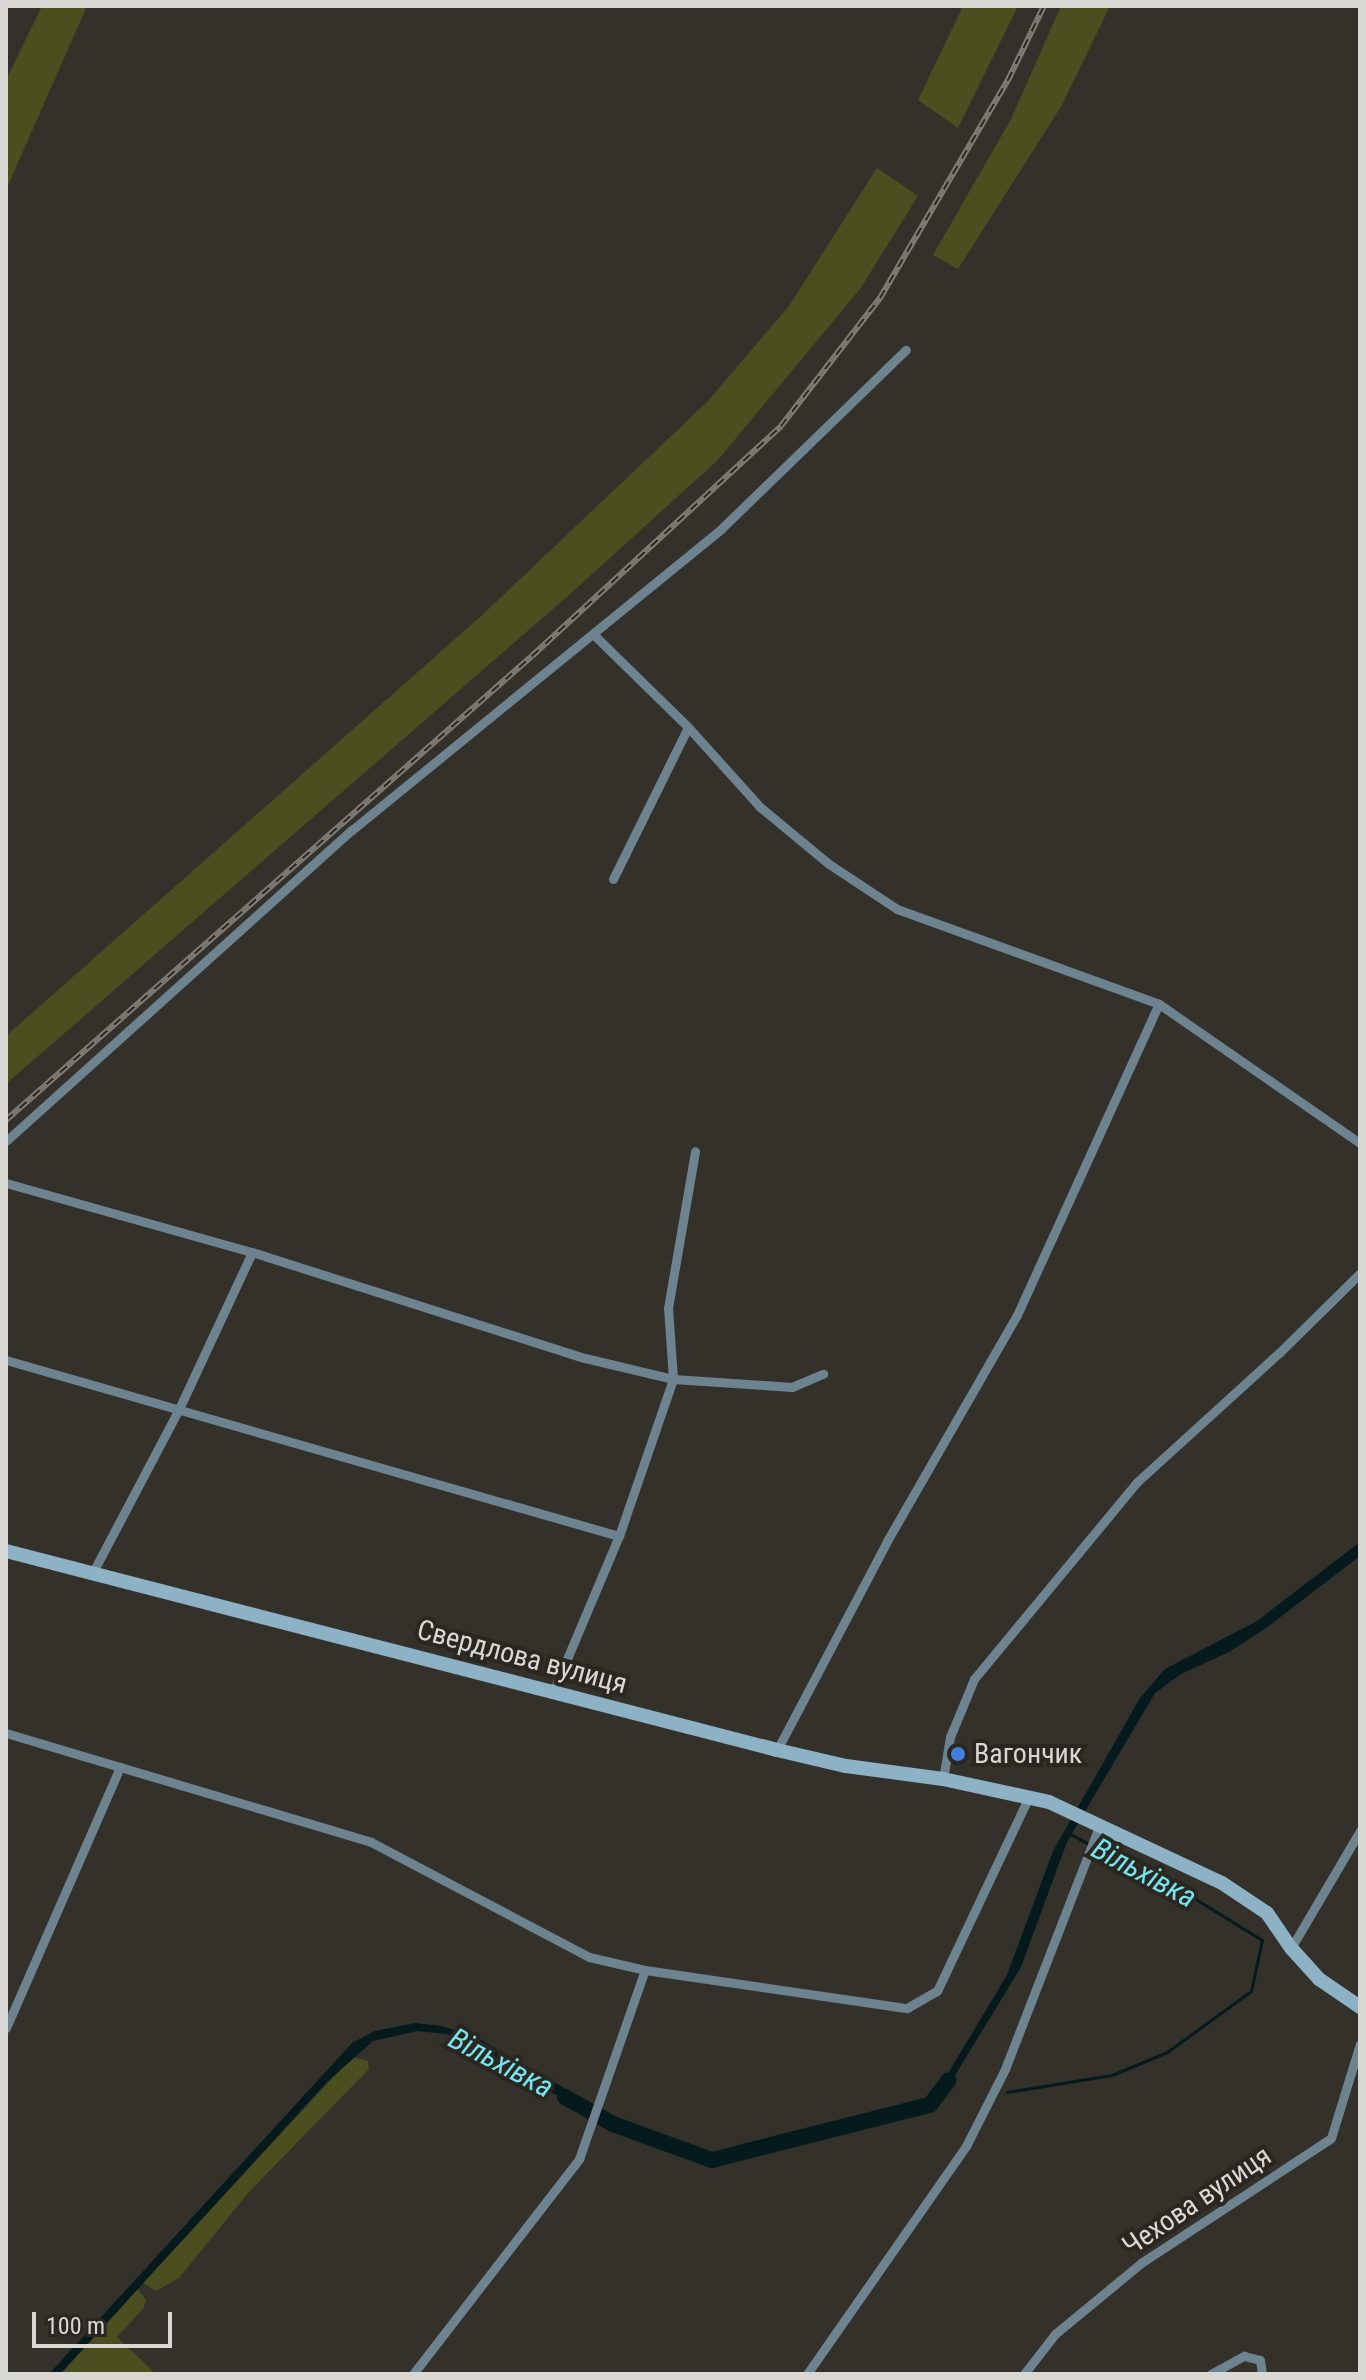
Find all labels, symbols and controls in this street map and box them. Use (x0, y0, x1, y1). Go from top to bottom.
street label: Свердлова вулиця (413, 1613, 631, 1701)
place label: Вагончик (974, 1737, 1082, 1771)
marker: Вагончик (949, 1745, 967, 1763)
water label: Вільхівка (1086, 1831, 1202, 1915)
water label: Вільхівка (443, 2021, 559, 2105)
street label: Чехова вулиця (1116, 2139, 1278, 2263)
scale bar (36, 2296, 176, 2346)
text: 100 m (46, 2312, 105, 2340)

